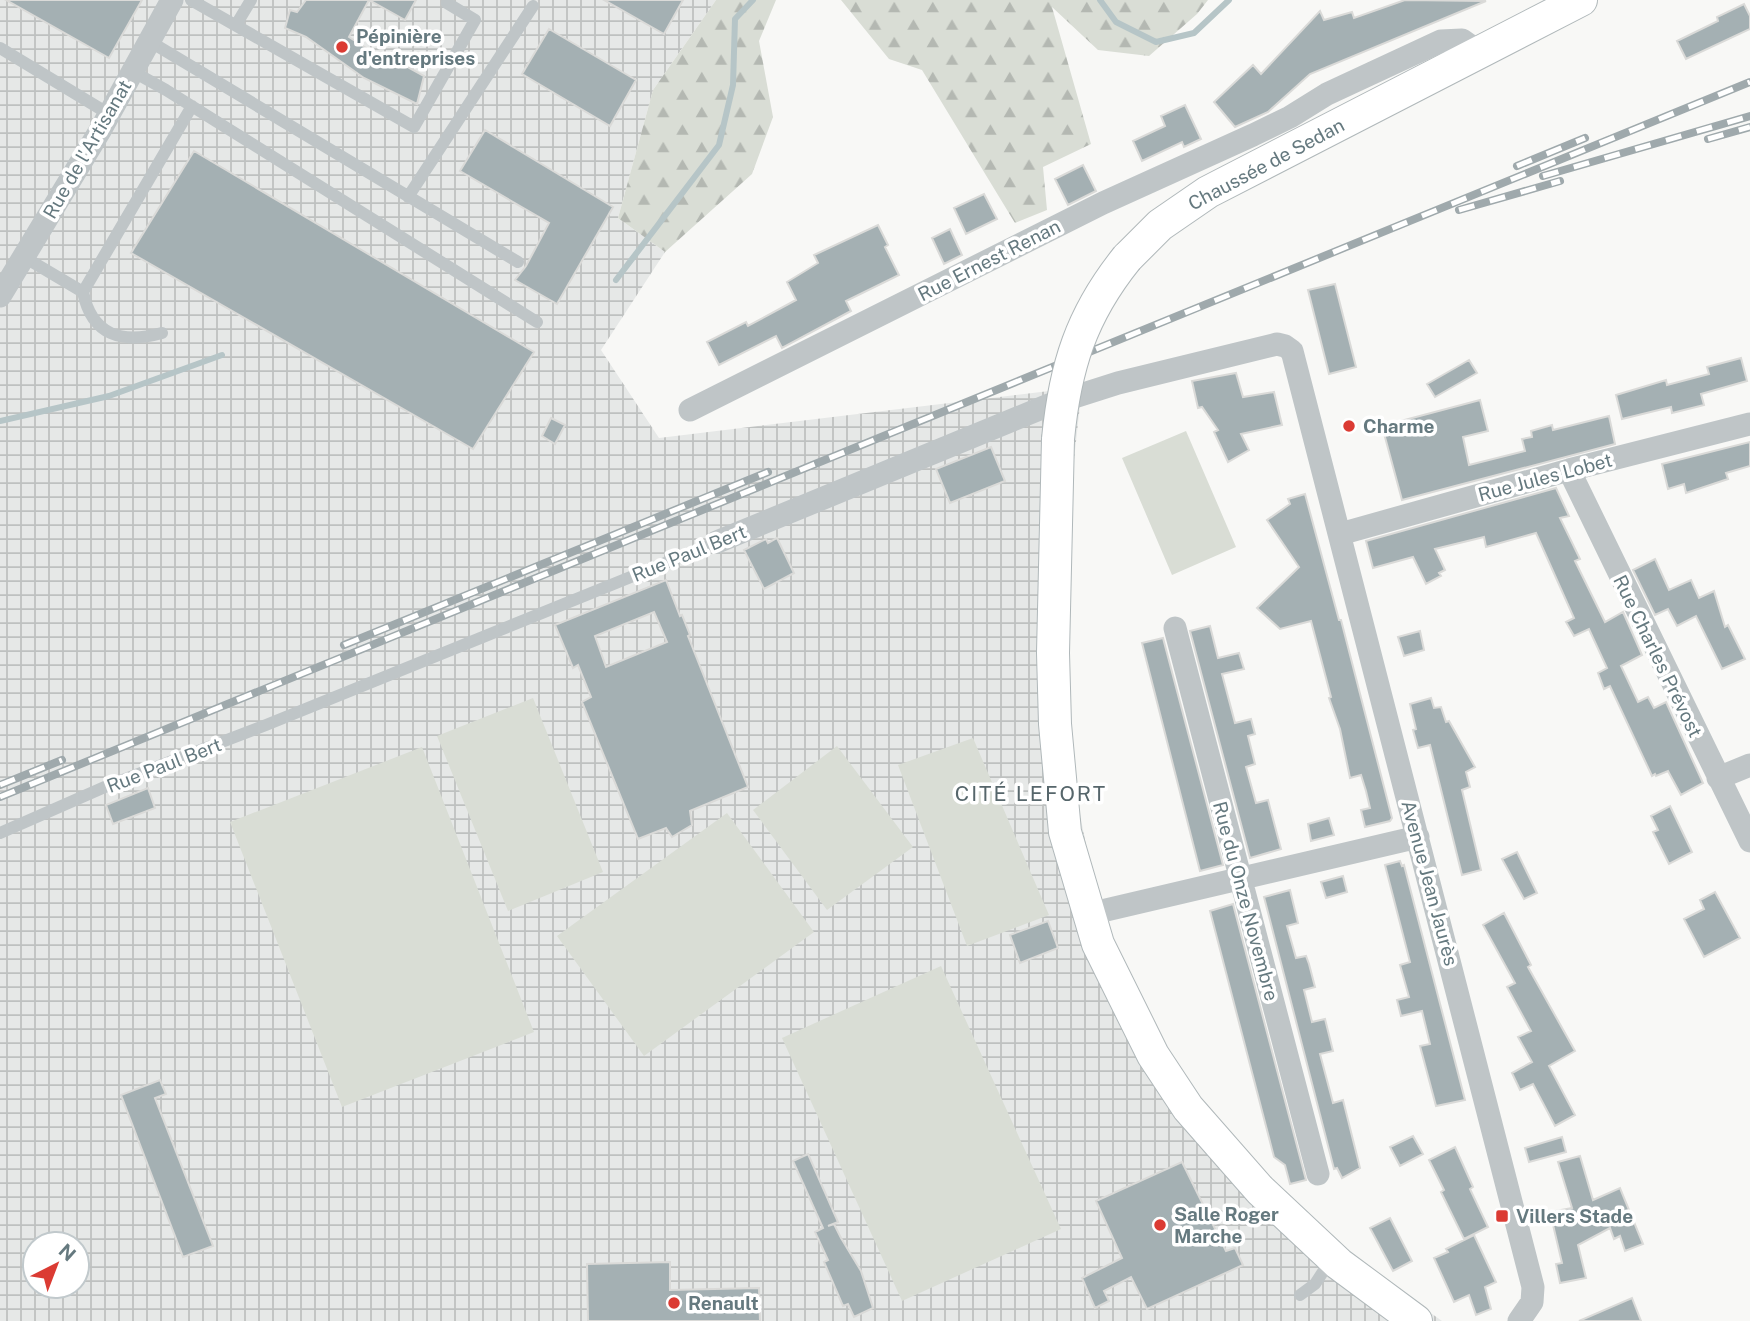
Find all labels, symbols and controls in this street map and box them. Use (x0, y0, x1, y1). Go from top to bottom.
place label: Pépinière d'entreprises (356, 25, 475, 69)
marker: Pépinière d'entreprises (334, 39, 350, 55)
street label: Rue de l'Artisanat (38, 76, 136, 222)
street label: Chaussée de Sedan (1184, 114, 1348, 214)
street label: Rue Ernest Renan (914, 215, 1064, 305)
place label: Charme (1363, 415, 1434, 437)
marker: Charme (1341, 418, 1357, 434)
street label: Rue Jules Lobet (1475, 449, 1615, 505)
street label: Rue Paul Bert (629, 520, 749, 586)
street label: Rue Charles Prévost (1609, 571, 1707, 741)
street label: Rue Paul Bert (104, 733, 224, 797)
district label: CITÉ LEFORT (955, 781, 1107, 806)
street label: Avenue Jean Jaurès (1397, 798, 1463, 968)
street label: Rue du Onze Novembre (1209, 799, 1283, 1003)
place label: Salle Roger Marche (1174, 1203, 1279, 1247)
place label: Villers Stade (1516, 1205, 1633, 1227)
marker: Villers Stade (1494, 1208, 1510, 1224)
marker: Salle Roger Marche (1152, 1217, 1168, 1233)
north arrow (21, 1230, 91, 1300)
text: N (54, 1239, 80, 1266)
place label: Renault (688, 1292, 759, 1314)
marker: Renault (666, 1295, 682, 1311)

